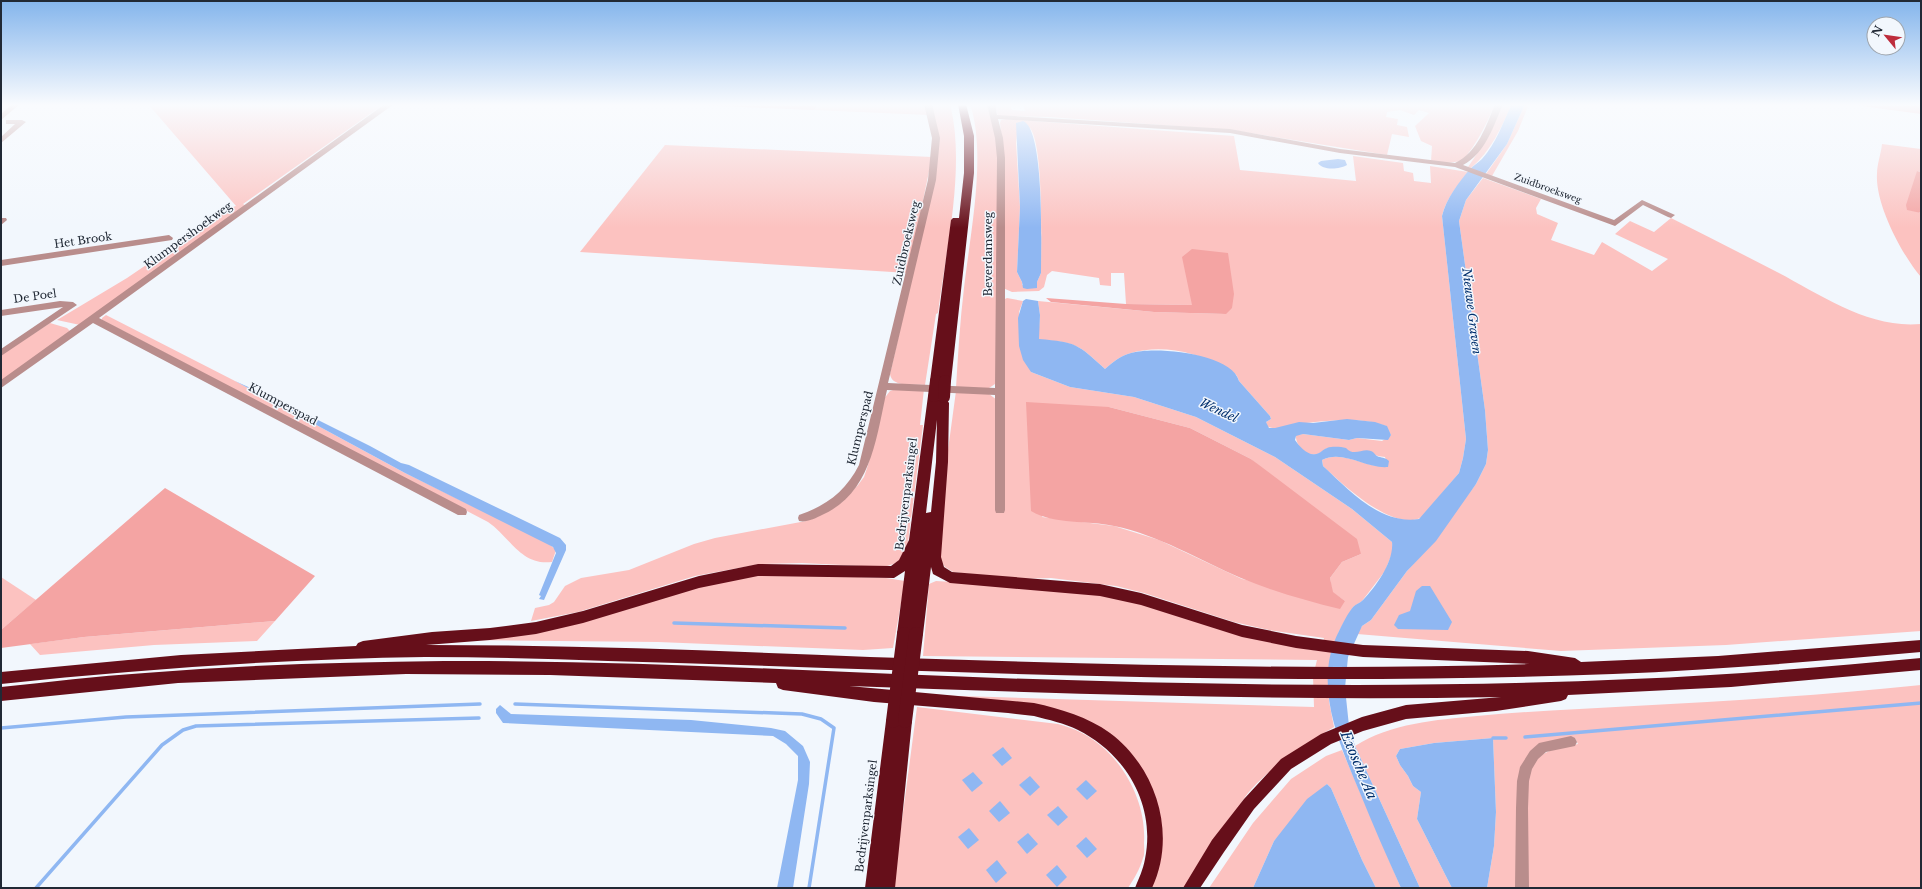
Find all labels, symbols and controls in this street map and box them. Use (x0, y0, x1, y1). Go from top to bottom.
north arrow (1866, 16, 1906, 56)
text: N (1869, 23, 1886, 39)
street label: Zuidbroeksweg (1513, 171, 1584, 205)
street label: Klumpershoekweg (141, 198, 235, 272)
street label: Zuidbroeksweg (889, 199, 923, 287)
street label: Beverdamsweg (981, 211, 995, 296)
street label: Het Brook (53, 229, 113, 251)
water label: Nieuwe Graven (1459, 266, 1485, 356)
street label: De Poel (12, 286, 58, 306)
street label: Klumperspad (246, 380, 320, 428)
street label: Klumperspad (844, 389, 876, 467)
water label: Wendel (1197, 395, 1241, 425)
street label: Bedrijvenparksingel (892, 437, 920, 551)
water label: Exosche Aa (1336, 727, 1382, 802)
street label: Bedrijvenparksingel (852, 759, 880, 873)

